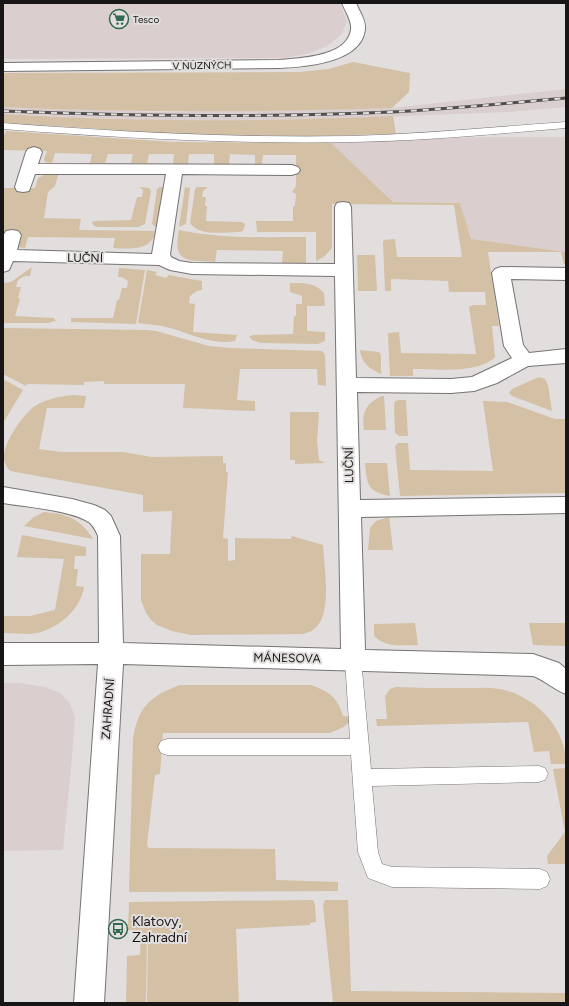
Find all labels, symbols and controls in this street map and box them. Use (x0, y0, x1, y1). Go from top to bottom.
supermarket icon: Tesco (108, 8, 130, 30)
place label: Tesco (133, 13, 159, 26)
street label: V NUZNÝCH (172, 58, 232, 73)
street label: LUČNÍ (67, 251, 104, 265)
street label: LUČNÍ (342, 446, 356, 483)
street label: MÁNESOVA (253, 650, 321, 666)
street label: ZAHRADNÍ (99, 677, 117, 740)
place label: Klatovy, Zahradní (132, 913, 188, 946)
bus stop icon: Klatovy, Zahradní (107, 918, 129, 940)

